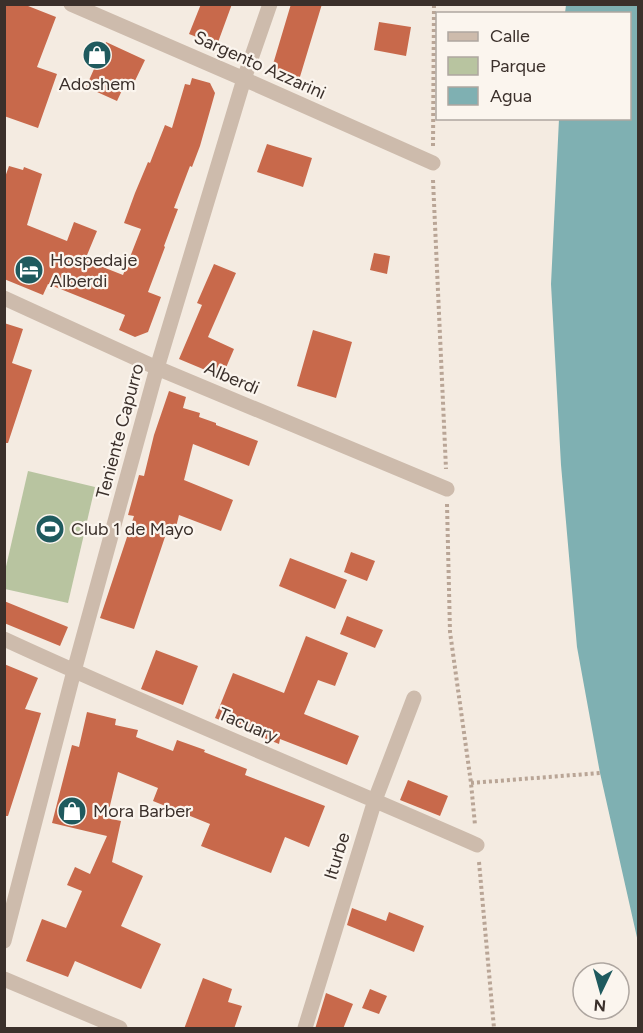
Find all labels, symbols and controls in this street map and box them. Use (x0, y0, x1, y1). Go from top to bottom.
legend (436, 12, 631, 120)
text: Calle (490, 25, 530, 47)
street label: Sargento Azzarini (191, 26, 329, 104)
shop icon: Adoshem (81, 39, 113, 71)
text: Parque (490, 55, 546, 77)
place label: Adoshem (59, 73, 135, 95)
text: Agua (490, 85, 532, 107)
place label: Hospedaje Alberdi (50, 249, 137, 292)
hotel icon: Hospedaje Alberdi (13, 254, 45, 286)
street label: Alberdi (201, 357, 263, 399)
street label: Teniente Capurro (91, 361, 149, 501)
sports icon: Club 1 de Mayo (34, 513, 66, 545)
place label: Club 1 de Mayo (71, 518, 194, 540)
street label: Tacuary (215, 703, 282, 748)
shop icon: Mora Barber (56, 795, 88, 827)
place label: Mora Barber (93, 800, 191, 822)
street label: Iturbe (319, 830, 355, 882)
north arrow (571, 961, 631, 1021)
text: N (593, 995, 607, 1015)

